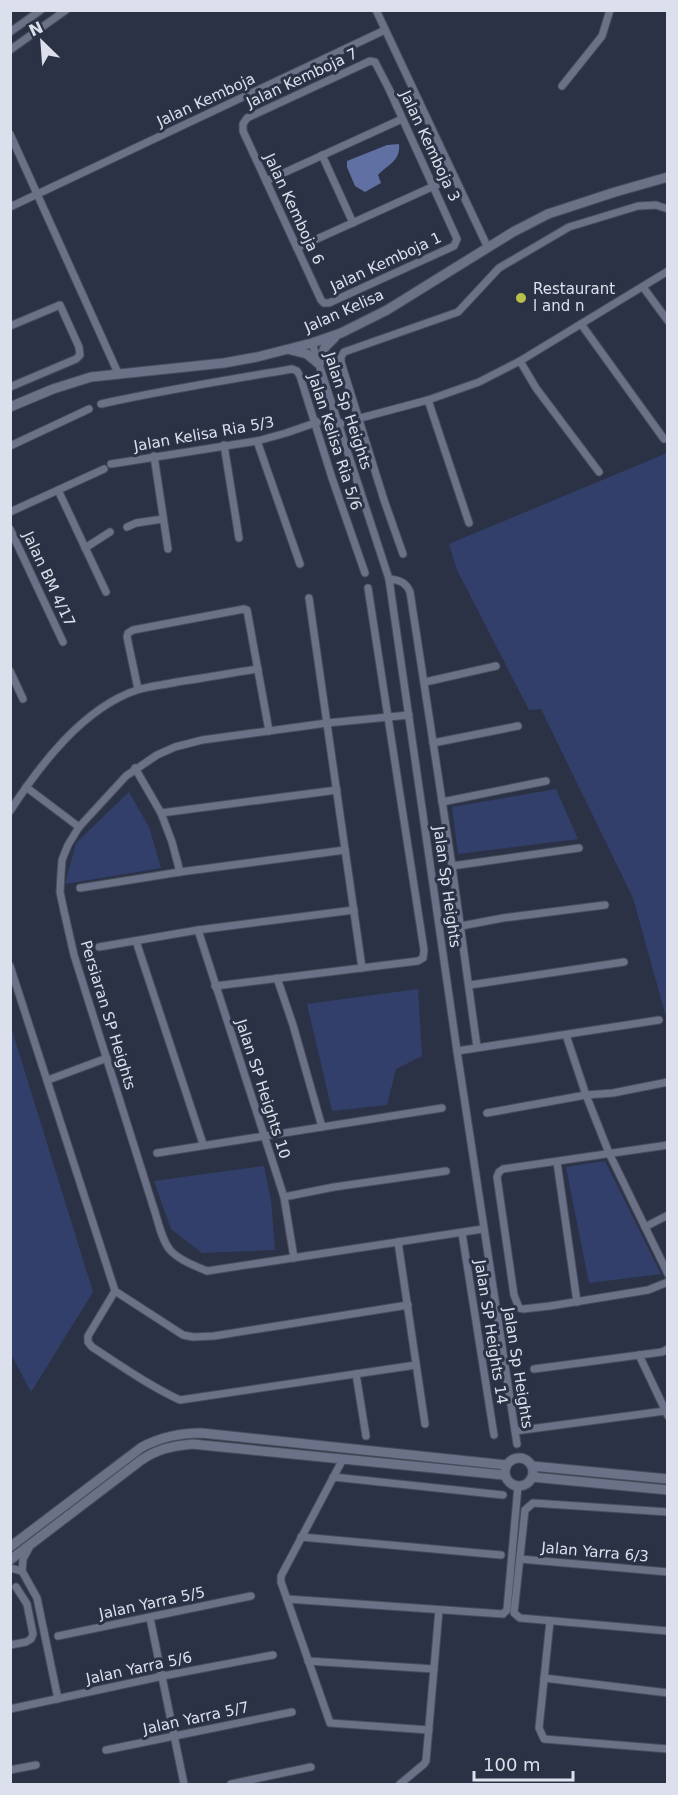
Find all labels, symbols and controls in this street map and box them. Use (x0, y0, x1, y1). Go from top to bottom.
north arrow (12, 12, 72, 72)
text: N (26, 17, 46, 40)
street label: Jalan Kemboja 7 (243, 44, 360, 112)
street label: Jalan Kemboja (153, 69, 258, 131)
street label: Jalan Kemboja 3 (396, 87, 464, 204)
street label: Jalan Kemboja 6 (260, 150, 328, 267)
street label: Jalan Kemboja 1 (327, 228, 444, 296)
place label: Restaurant l and n (533, 280, 615, 315)
street label: Jalan Kelisa (301, 286, 386, 337)
marker: Restaurant l and n (514, 291, 528, 305)
street label: Jalan Sp Heights (320, 349, 376, 472)
street label: Jalan Kelisa Ria 5/6 (304, 371, 366, 512)
street label: Jalan Kelisa Ria 5/3 (131, 413, 276, 455)
street label: Jalan BM 4/17 (19, 528, 79, 629)
street label: Jalan Sp Heights (429, 824, 464, 949)
street label: Persiaran SP Heights (77, 938, 139, 1092)
street label: Jalan SP Heights 10 (232, 1016, 294, 1161)
street label: Jalan SP Heights 14 (471, 1258, 511, 1405)
street label: Jalan Sp Heights (499, 1305, 536, 1430)
street label: Jalan Yarra 6/3 (540, 1538, 649, 1566)
street label: Jalan Yarra 5/5 (96, 1583, 207, 1623)
street label: Jalan Yarra 5/6 (83, 1648, 194, 1688)
street label: Jalan Yarra 5/7 (140, 1698, 251, 1738)
scale bar (474, 1744, 573, 1782)
text: 100 m (483, 1754, 541, 1775)

